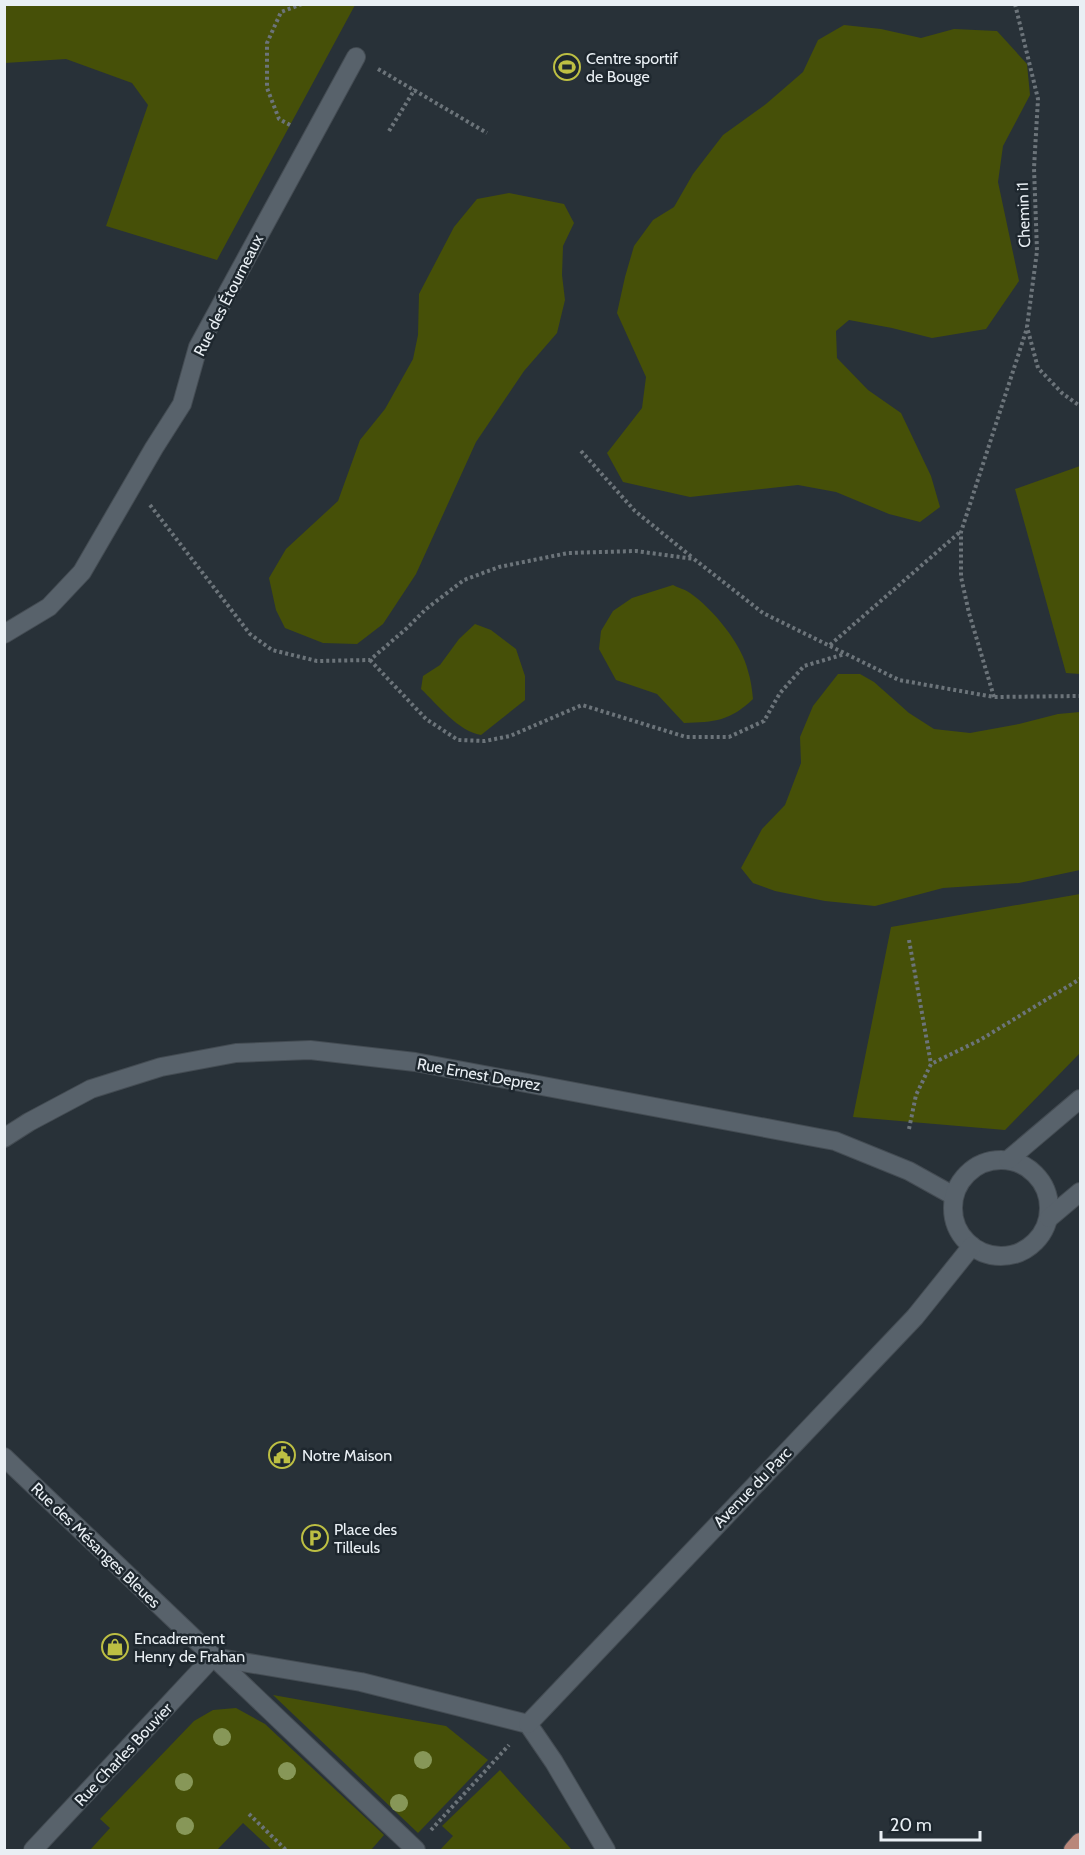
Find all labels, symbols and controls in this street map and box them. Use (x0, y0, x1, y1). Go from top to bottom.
place label: Centre sportif de Bouge (586, 49, 679, 86)
sports icon: Centre sportif de Bouge (552, 52, 582, 82)
street label: Chemin i1 (1013, 182, 1034, 248)
street label: Rue des Étourneaux (190, 231, 267, 359)
street label: Rue Ernest Deprez (416, 1054, 543, 1095)
public building icon: Notre Maison (267, 1440, 297, 1470)
street label: Avenue du Parc (709, 1443, 795, 1531)
place label: Notre Maison (302, 1446, 392, 1465)
street label: Rue des Mésanges Bleues (27, 1479, 164, 1612)
place label: Place des Tilleuls (334, 1520, 398, 1557)
parking icon: Place des Tilleuls (300, 1523, 330, 1553)
place label: Encadrement Henry de Frahan (134, 1629, 245, 1666)
shop icon: Encadrement Henry de Frahan (100, 1632, 130, 1662)
street label: Rue Charles Bouvier (71, 1698, 177, 1810)
scale bar (881, 1804, 980, 1842)
text: 20 m (890, 1814, 932, 1836)

